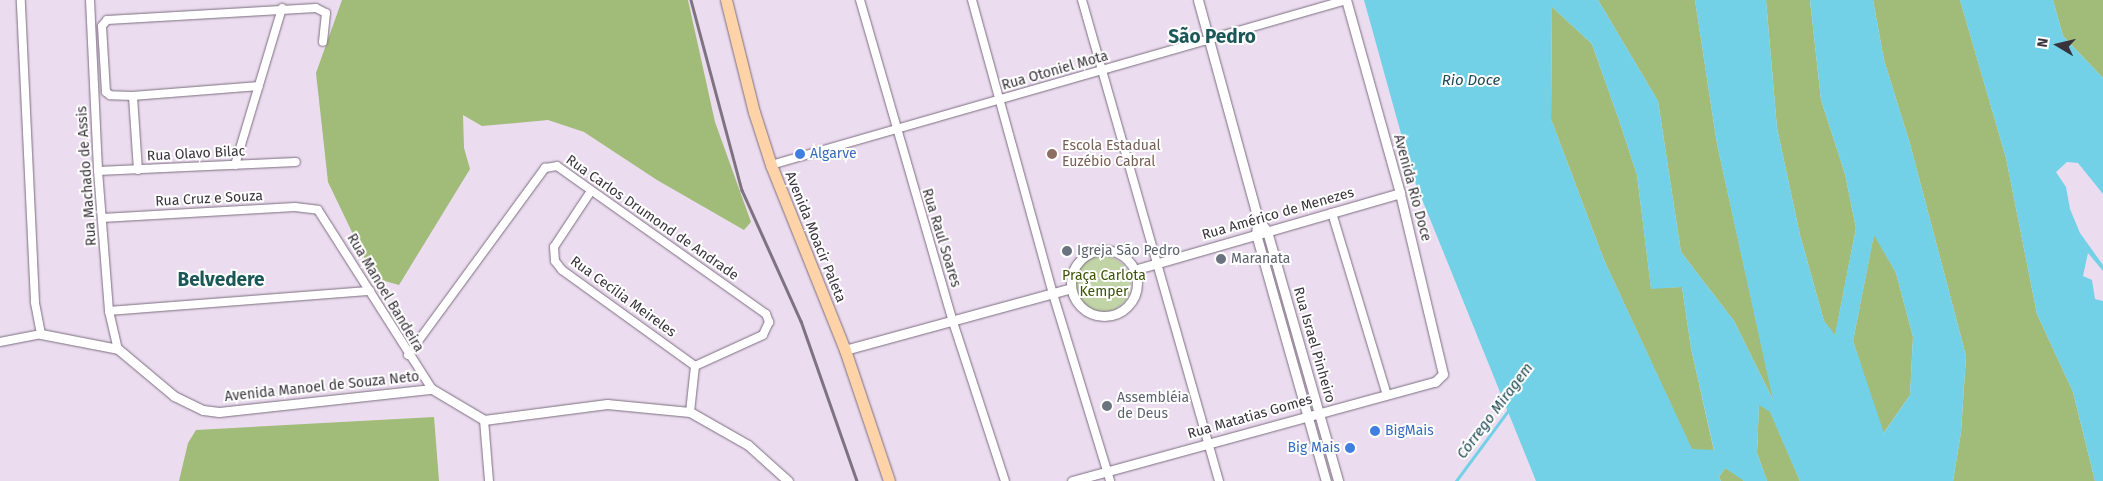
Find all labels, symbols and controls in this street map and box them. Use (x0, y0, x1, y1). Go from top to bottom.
north arrow (2033, 20, 2083, 70)
district label: São Pedro (1168, 26, 1256, 48)
text: N (2034, 37, 2052, 49)
street label: Rua Otoniel Mota (1000, 48, 1110, 94)
water label: Rio Doce (1442, 72, 1500, 90)
street label: Rua Machado de Assis (74, 105, 100, 247)
street label: Avenida Rio Doce (1390, 133, 1434, 243)
place label: Escola Estadual Euzébio Cabral (1062, 138, 1161, 170)
street label: Rua Olavo Bilac (146, 143, 246, 165)
place label: Algarve (810, 146, 857, 162)
marker: Algarve (794, 148, 806, 160)
marker: Escola Estadual Euzébio Cabral (1046, 148, 1058, 160)
street label: Rua Carlos Drumond de Andrade (562, 152, 742, 284)
street label: Avenida Moacir Paleta (781, 169, 849, 305)
street label: Rua Américo de Menezes (1200, 184, 1356, 244)
street label: Rua Raul Soares (918, 187, 964, 289)
street label: Rua Cruz e Souza (155, 188, 263, 210)
street label: Rua Manoel Bandeira (343, 231, 427, 355)
place label: Igreja São Pedro (1077, 243, 1180, 259)
marker: Igreja São Pedro (1061, 245, 1073, 257)
place label: Maranata (1231, 251, 1290, 267)
street label: Rua Cecília Meireles (567, 253, 679, 341)
marker: Maranata (1215, 253, 1227, 265)
park label: Praça Carlota Kemper (1062, 268, 1146, 300)
district label: Belvedere (177, 269, 265, 291)
street label: Rua Israel Pinheiro (1289, 285, 1339, 405)
water label: Córrego Miragem (1453, 360, 1537, 462)
street label: Avenida Manoel de Souza Neto (224, 368, 420, 406)
place label: Assembléia de Deus (1117, 390, 1189, 422)
street label: Rua Matatias Gomes (1186, 391, 1314, 443)
marker: Assembléia de Deus (1101, 400, 1113, 412)
place label: BigMais (1385, 423, 1434, 439)
marker: BigMais (1369, 425, 1381, 437)
place label: Big Mais (1288, 440, 1340, 456)
marker: Big Mais (1344, 442, 1356, 454)

